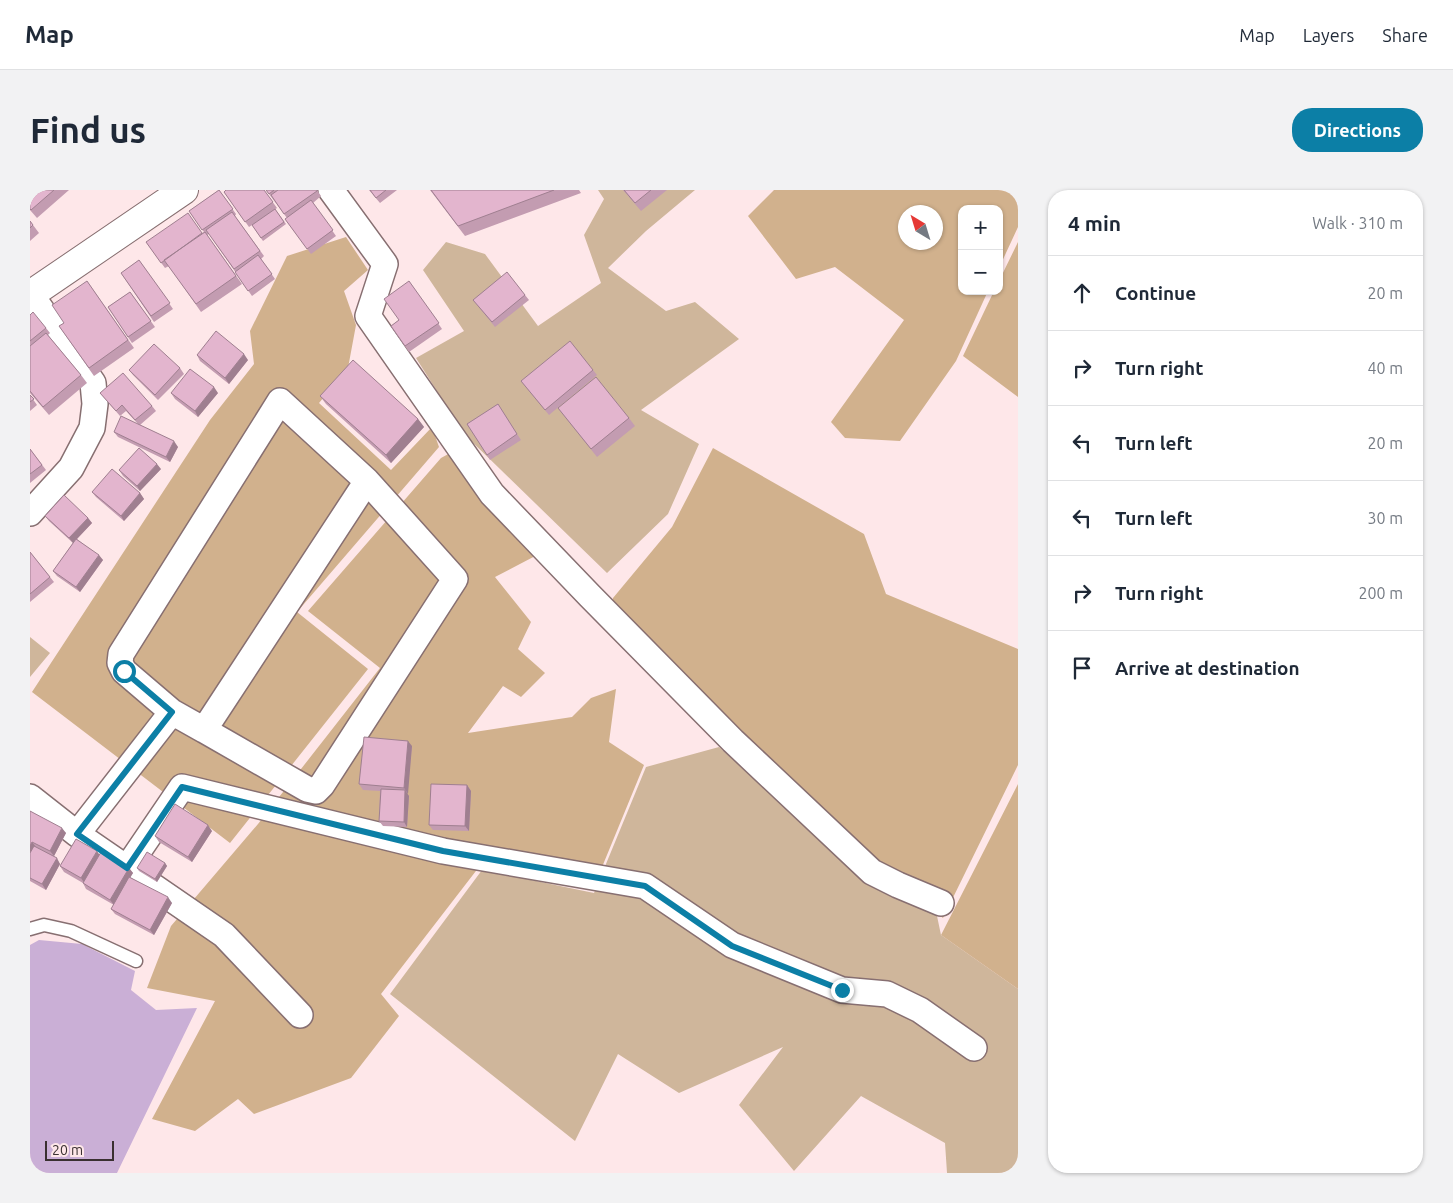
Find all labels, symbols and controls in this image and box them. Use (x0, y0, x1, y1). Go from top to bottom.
text: Map (25, 21, 74, 48)
text: Map (1239, 25, 1275, 45)
text: Layers (1303, 25, 1354, 45)
text: Share (1382, 25, 1428, 45)
button: Directions (1292, 108, 1423, 152)
text: Find us (30, 110, 146, 150)
north arrow (898, 205, 943, 250)
map controls (958, 205, 1003, 295)
button: + (958, 205, 1003, 250)
text: 4 min (1068, 211, 1121, 235)
text: Walk · 310 m (1312, 214, 1403, 232)
button: − (958, 250, 1003, 295)
icon: ahead (1068, 279, 1096, 307)
text: Continue (1115, 282, 1196, 304)
text: 20 m (1367, 284, 1403, 302)
icon: right (1068, 354, 1096, 382)
text: Turn right (1115, 357, 1203, 379)
text: 40 m (1367, 359, 1403, 377)
icon: left (1068, 429, 1096, 457)
text: Turn left (1115, 432, 1193, 454)
text: 20 m (1367, 434, 1403, 452)
icon: left (1068, 504, 1096, 532)
text: Turn left (1115, 507, 1193, 529)
text: 30 m (1367, 509, 1403, 527)
icon: right (1068, 579, 1096, 607)
text: Turn right (1115, 582, 1203, 604)
text: 200 m (1358, 584, 1403, 602)
icon: arrive (1068, 654, 1096, 682)
text: Arrive at destination (1115, 657, 1300, 679)
route start (113, 660, 136, 683)
route end (831, 979, 854, 1002)
scale bar (45, 1138, 114, 1161)
text: 20 m (52, 1142, 83, 1158)

